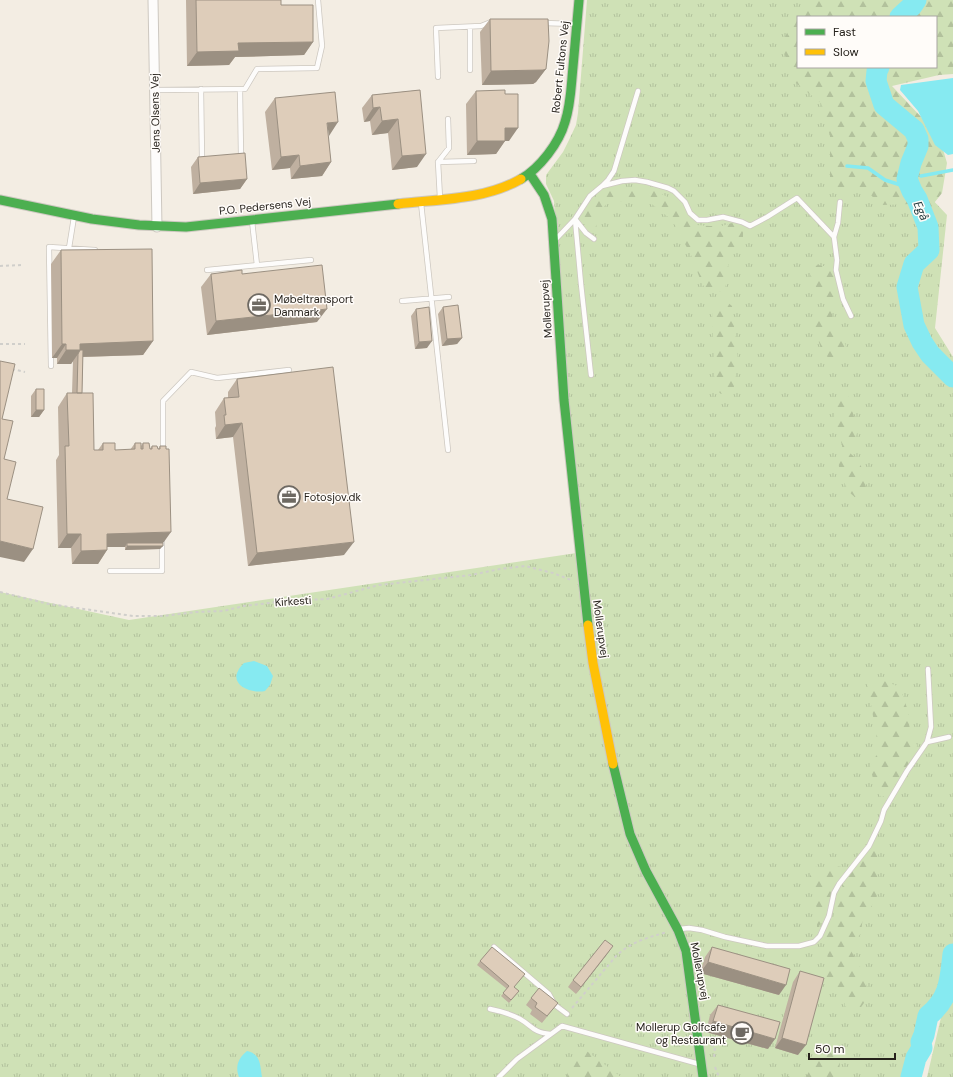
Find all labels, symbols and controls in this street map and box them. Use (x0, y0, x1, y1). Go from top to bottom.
legend (797, 16, 937, 68)
street label: Robert Fultons Vej (548, 20, 572, 114)
text: Fast (833, 24, 856, 40)
text: Slow (833, 44, 859, 60)
street label: Jens Olsens Vej (147, 73, 163, 153)
street label: P.O. Pedersens Vej (218, 194, 312, 218)
water label: Egå (910, 199, 932, 224)
street label: Mollerupvej (537, 279, 555, 339)
office icon: Møbeltransport Danmark (246, 292, 272, 318)
place label: Møbeltransport Danmark (274, 292, 353, 319)
office icon: Fotosjov.dk (276, 484, 302, 510)
place label: Fotosjov.dk (304, 490, 362, 504)
street label: Kirkesti (274, 593, 312, 609)
street label: Mollerupvej (590, 599, 612, 659)
street label: Mollerupvej (688, 941, 712, 1001)
place label: Mollerup Golfcafe og Restaurant (636, 1020, 726, 1047)
cafe icon: Mollerup Golfcafe og Restaurant (729, 1020, 755, 1046)
scale bar (809, 1035, 895, 1061)
text: 50 m (815, 1041, 844, 1057)

